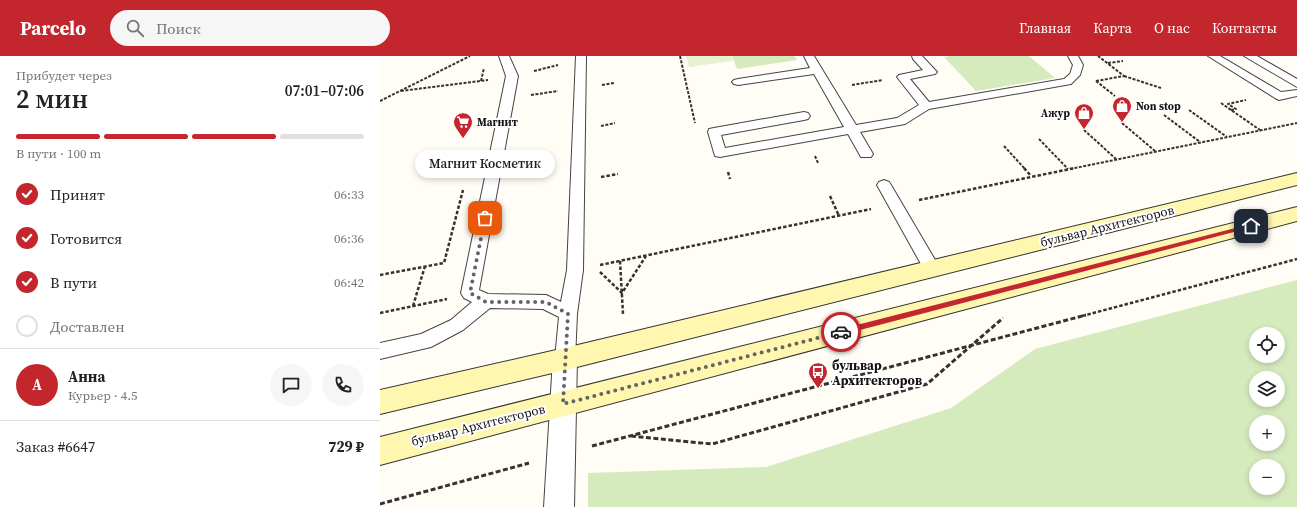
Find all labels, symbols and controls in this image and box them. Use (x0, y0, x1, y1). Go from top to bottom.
search box (110, 10, 390, 46)
text: Parcelo (20, 15, 86, 41)
icon: search (124, 17, 146, 39)
text: Поиск (156, 18, 201, 39)
text: Главная (1019, 18, 1071, 38)
text: Карта (1093, 18, 1132, 38)
text: О нас (1154, 18, 1190, 38)
text: Контакты (1212, 18, 1277, 38)
text: Прибудет через (16, 67, 112, 84)
text: 07:01–07:06 (285, 80, 364, 101)
text: 2 мин (16, 81, 88, 117)
shop icon: Non stop (1111, 95, 1133, 123)
place label: Non stop (1136, 99, 1181, 114)
shop icon: Ажур (1073, 102, 1095, 130)
place label: Ажур (1041, 106, 1070, 121)
supermarket icon: Магнит (452, 111, 474, 139)
place label: Магнит (477, 115, 518, 130)
text: В пути · 100 m (16, 145, 101, 162)
callout: Магнит Косметик (415, 150, 555, 178)
text: Магнит Косметик (429, 155, 541, 172)
icon: check (16, 183, 38, 205)
text: Принят (50, 184, 105, 205)
text: 06:33 (334, 186, 364, 203)
pin (468, 201, 502, 235)
street label: бульвар Архитекторов (1038, 201, 1176, 251)
icon: bag (474, 207, 496, 229)
pin (1234, 209, 1268, 243)
icon: home (1240, 215, 1262, 237)
icon: check (16, 227, 38, 249)
text: Готовится (50, 228, 122, 249)
text: 06:36 (334, 230, 364, 247)
icon: check (16, 271, 38, 293)
text: В пути (50, 272, 97, 293)
text: 06:42 (334, 274, 364, 291)
courier (821, 312, 861, 352)
text: Доставлен (50, 316, 125, 337)
icon: car (830, 321, 852, 343)
map controls (1249, 327, 1285, 495)
button: locate (1249, 327, 1285, 363)
place label: бульвар Архитекторов (832, 357, 922, 389)
bus stop icon: бульвар Архитекторов (807, 361, 829, 389)
button: chat (270, 364, 312, 406)
button: phone (322, 364, 364, 406)
text: Анна (68, 366, 105, 387)
button: layers (1249, 371, 1285, 407)
text: А (32, 374, 42, 395)
text: Курьер · 4.5 (68, 387, 138, 404)
street label: бульвар Архитекторов (409, 400, 547, 450)
button: + (1249, 415, 1285, 451)
text: Заказ #6647 (16, 436, 95, 457)
text: 729 ₽ (328, 436, 364, 457)
button: − (1249, 459, 1285, 495)

